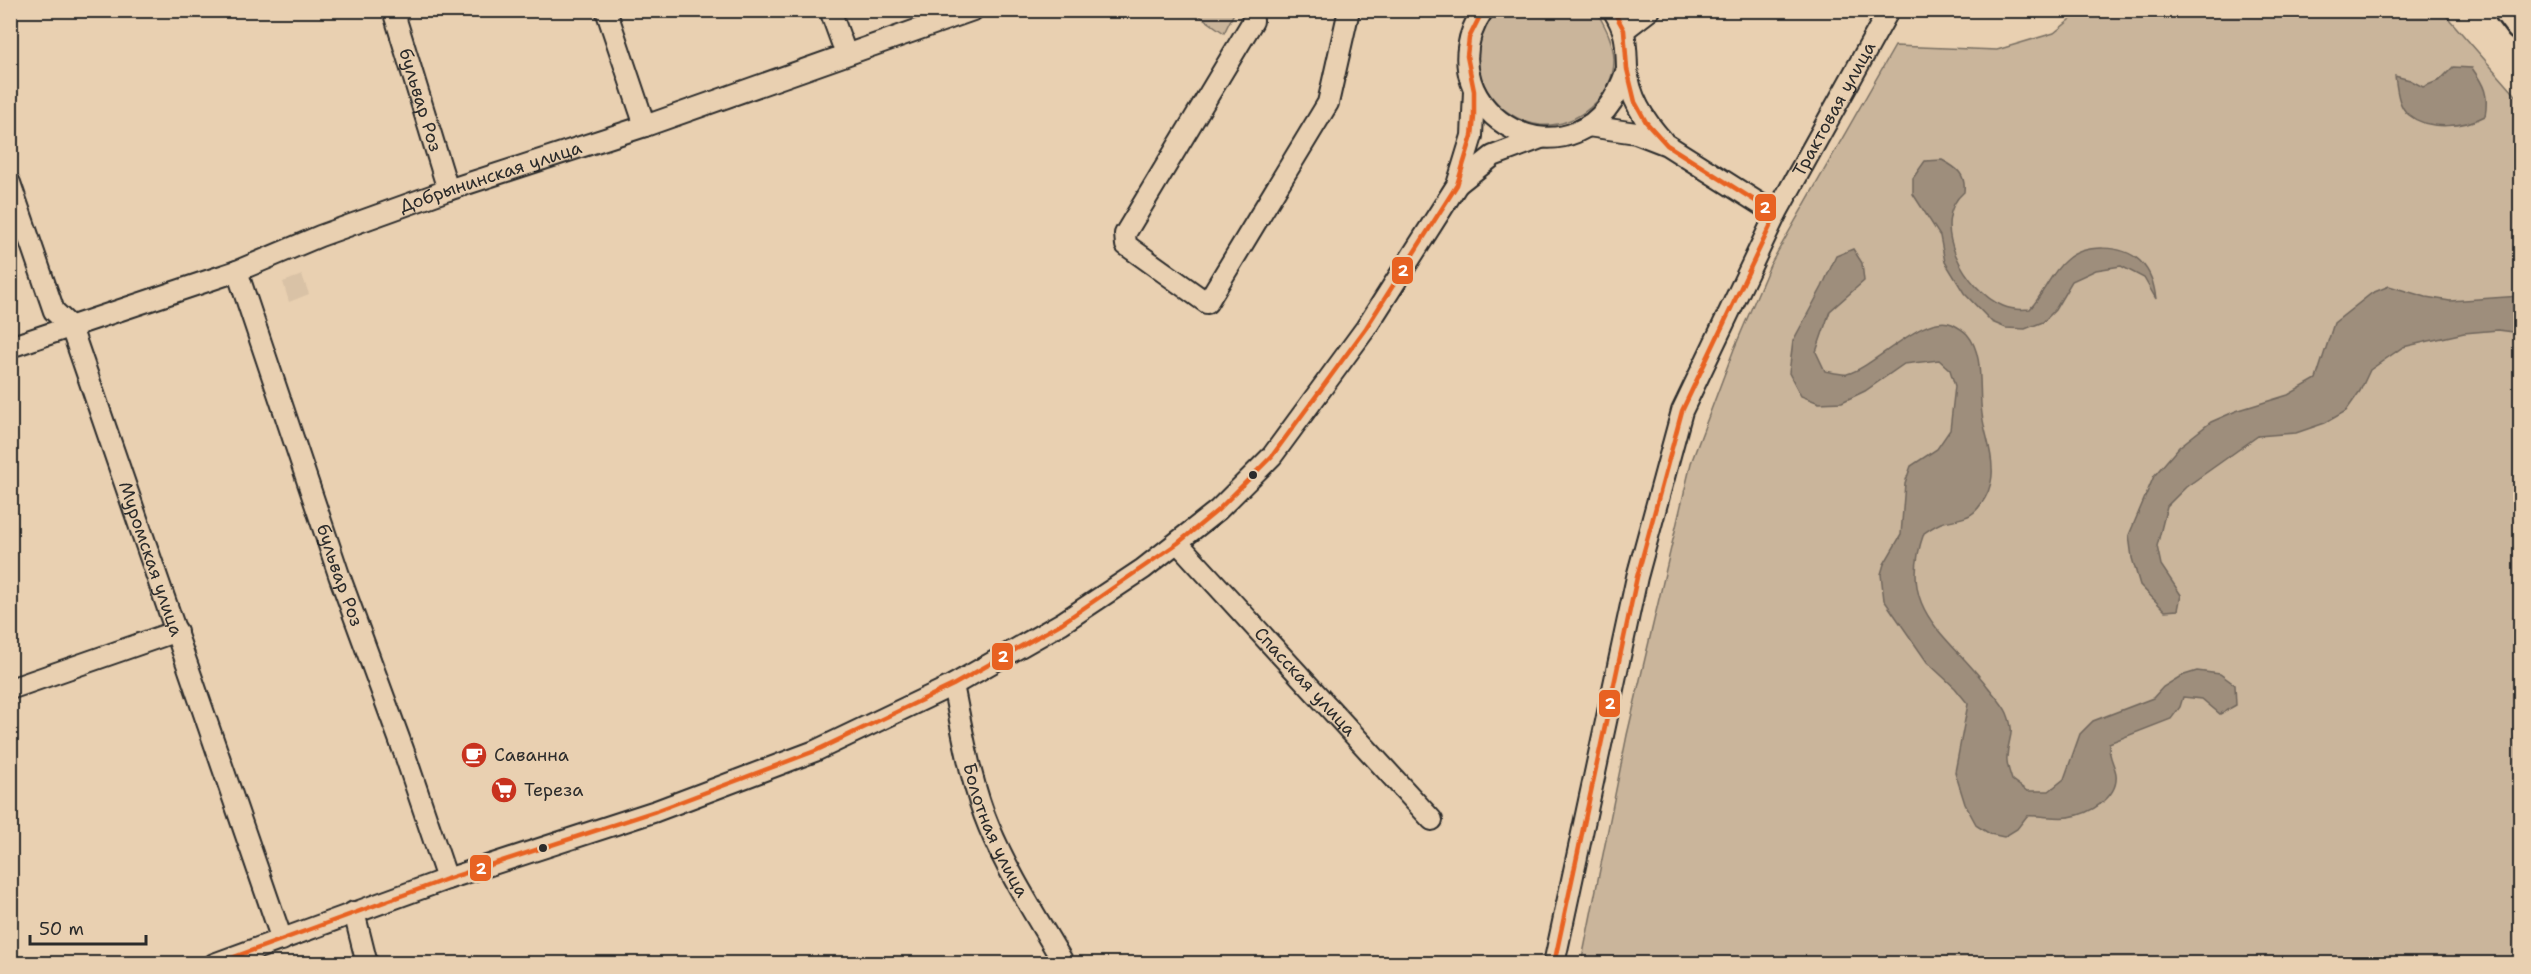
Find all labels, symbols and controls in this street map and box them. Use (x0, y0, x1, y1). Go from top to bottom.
street label: Трактовая улица (1787, 37, 1881, 181)
street label: бульвар Роз (393, 45, 448, 155)
street label: Добрынинская улица (396, 135, 585, 219)
line badge: 2 (1754, 193, 1777, 222)
text: 2 (1759, 197, 1771, 218)
line badge: 2 (1391, 256, 1414, 285)
text: 2 (1397, 260, 1409, 281)
unlabelled marker (1247, 469, 1259, 481)
street label: Муромская улица (113, 478, 189, 640)
street label: бульвар Роз (311, 521, 369, 630)
street label: Спасская улица (1249, 622, 1361, 741)
line badge: 2 (991, 642, 1014, 671)
text: 2 (997, 646, 1009, 667)
line badge: 2 (1598, 689, 1621, 718)
text: 2 (1604, 693, 1616, 714)
cafe icon: Саванна (459, 740, 489, 770)
place label: Саванна (494, 743, 569, 767)
street label: Болотная улица (957, 761, 1034, 902)
supermarket icon: Тереза (489, 775, 519, 805)
place label: Тереза (524, 778, 583, 802)
unlabelled marker (537, 842, 549, 854)
line badge: 2 (469, 854, 492, 882)
text: 2 (475, 858, 487, 879)
scale bar (30, 908, 146, 946)
text: 50 m (39, 917, 84, 941)

